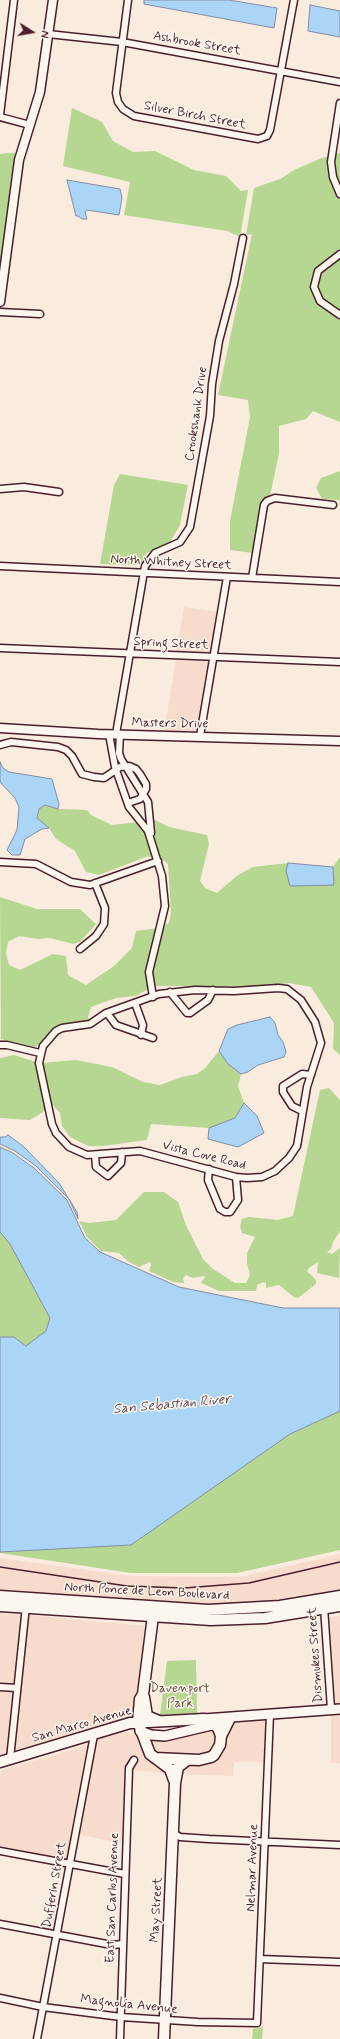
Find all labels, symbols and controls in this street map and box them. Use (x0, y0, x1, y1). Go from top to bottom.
north arrow (12, 12, 52, 52)
text: N (36, 29, 51, 39)
street label: Ashbrook Street (152, 29, 242, 59)
street label: Silver Birch Street (143, 98, 247, 134)
street label: Crookshank Drive (183, 366, 211, 462)
street label: North Whitney Street (110, 552, 232, 574)
street label: Spring Street (133, 634, 209, 654)
street label: Masters Drive (131, 716, 209, 732)
street label: Vista Cove Road (161, 1138, 247, 1174)
water label: San Sebastian River (113, 1391, 231, 1419)
street label: North Ponce de Leon Boulevard (64, 1580, 230, 1604)
street label: Dismukes Street (305, 1607, 327, 1703)
park label: Davenport Park (150, 1681, 210, 1712)
street label: San Marco Avenue (30, 1703, 134, 1747)
street label: Nelmar Avenue (244, 1824, 262, 1912)
street label: East San Carlos Avenue (103, 1833, 123, 1963)
street label: Dufferin Street (40, 1841, 70, 1929)
street label: May Street (147, 1877, 167, 1943)
street label: Magnolia Avenue (80, 1992, 178, 2018)

